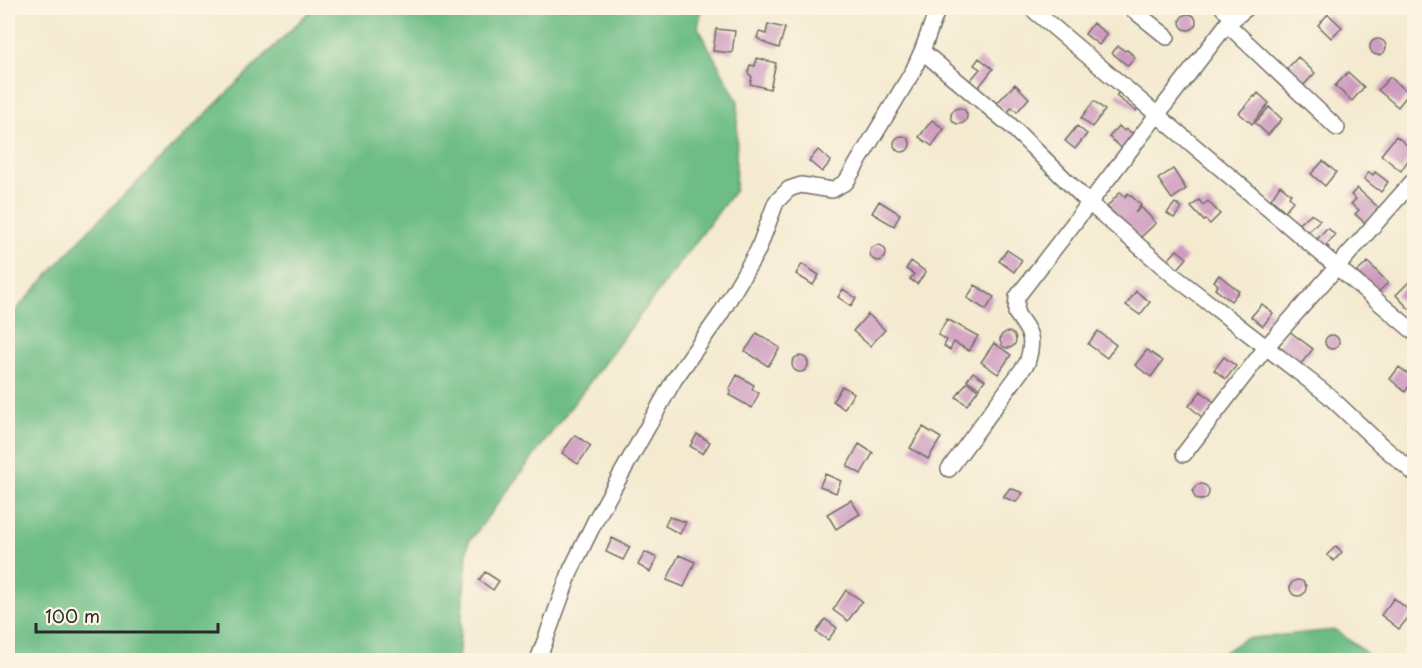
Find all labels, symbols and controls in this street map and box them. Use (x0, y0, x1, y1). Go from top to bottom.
scale bar (36, 596, 218, 634)
text: 100 m (45, 602, 100, 629)

